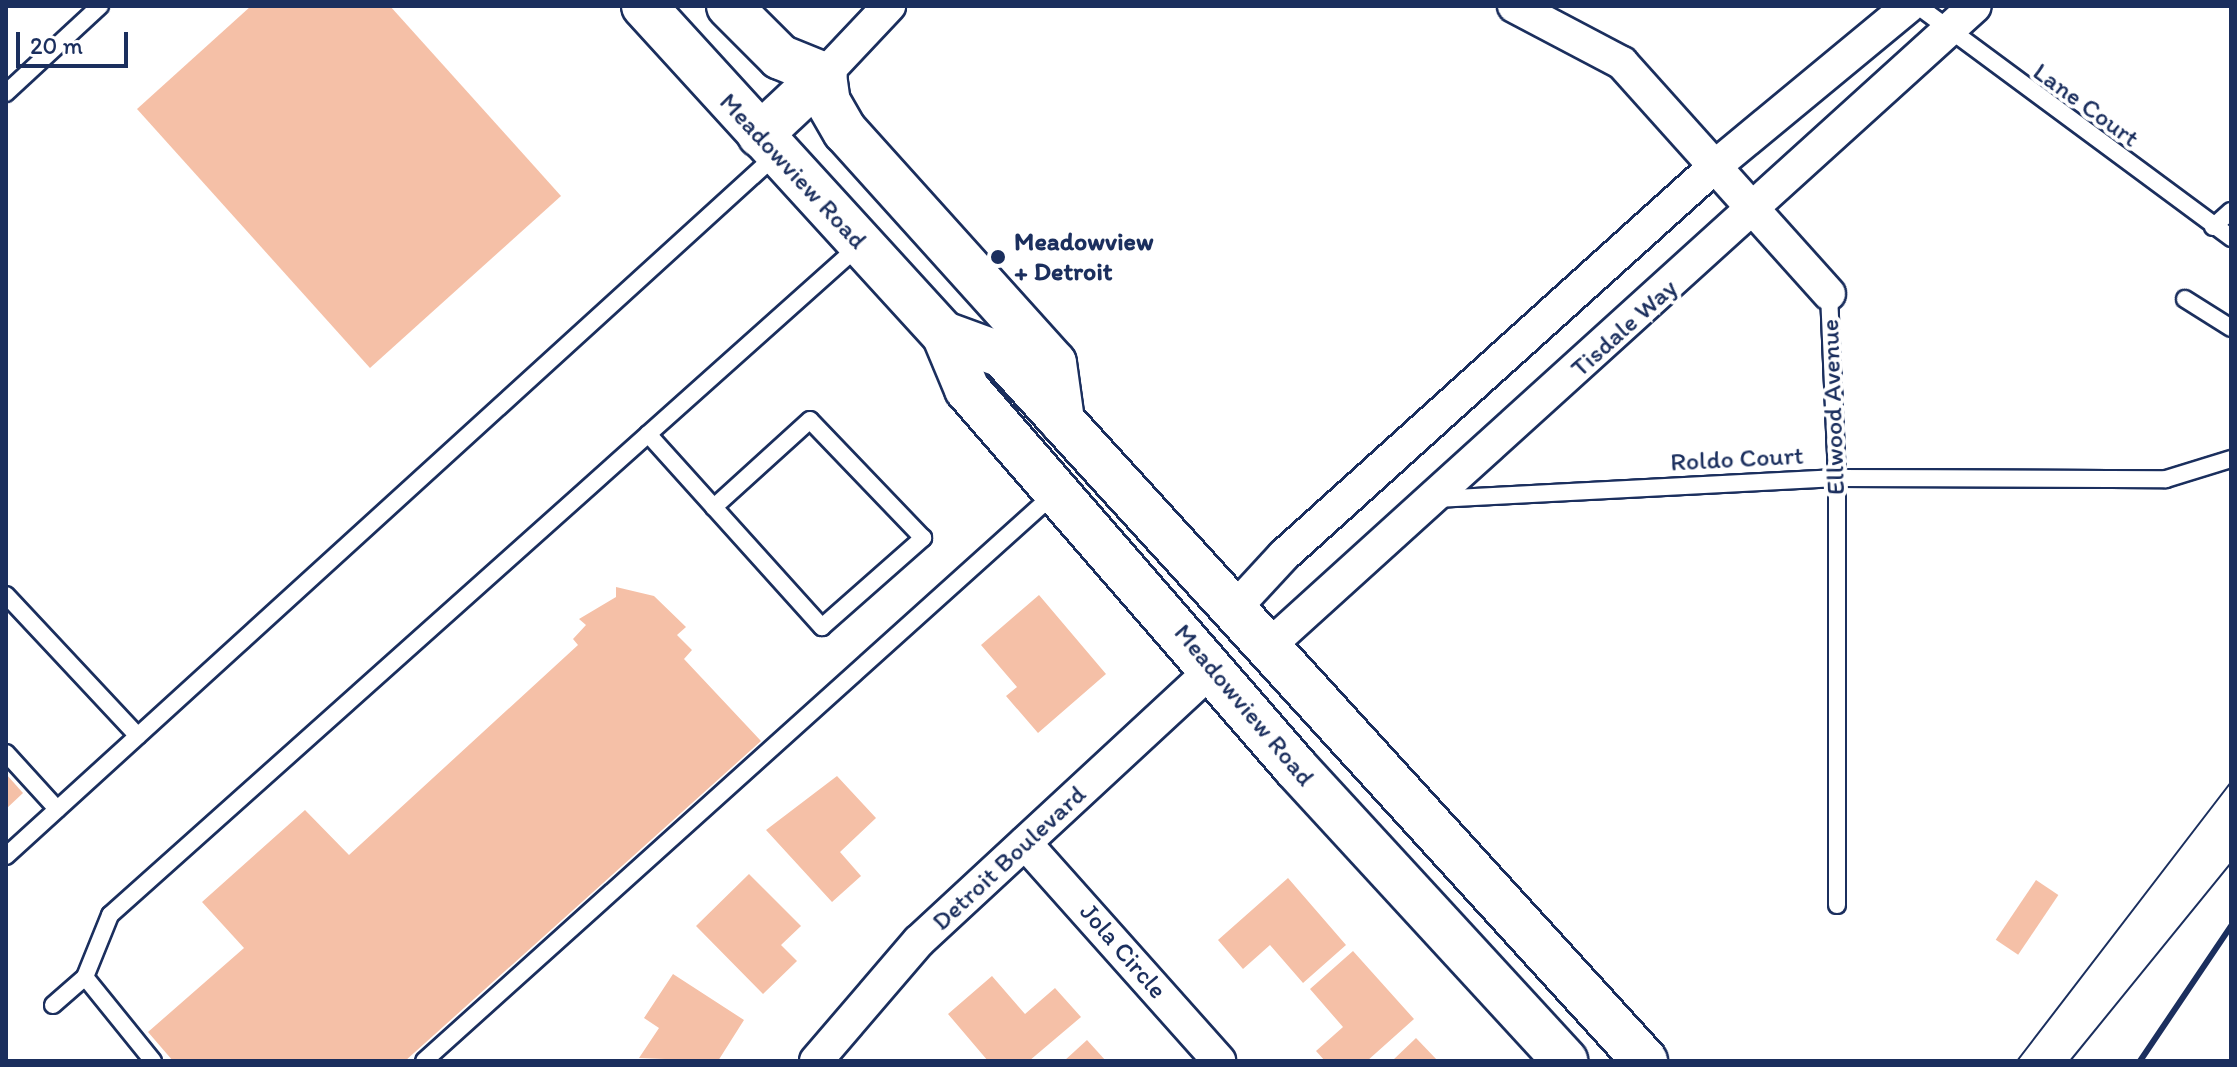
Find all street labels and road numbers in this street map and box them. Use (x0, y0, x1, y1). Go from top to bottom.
street label: Lane Court (2027, 56, 2145, 154)
street label: Meadowview Road (713, 87, 873, 255)
street label: Tisdale Way (1564, 272, 1684, 384)
street label: Ellwood Avenue (1814, 319, 1852, 495)
street label: Roldo Court (1670, 440, 1804, 478)
street label: Meadowview Road (1167, 618, 1321, 792)
street label: Detroit Boulevard (926, 779, 1092, 937)
street label: Jola Circle (1073, 897, 1173, 1005)

